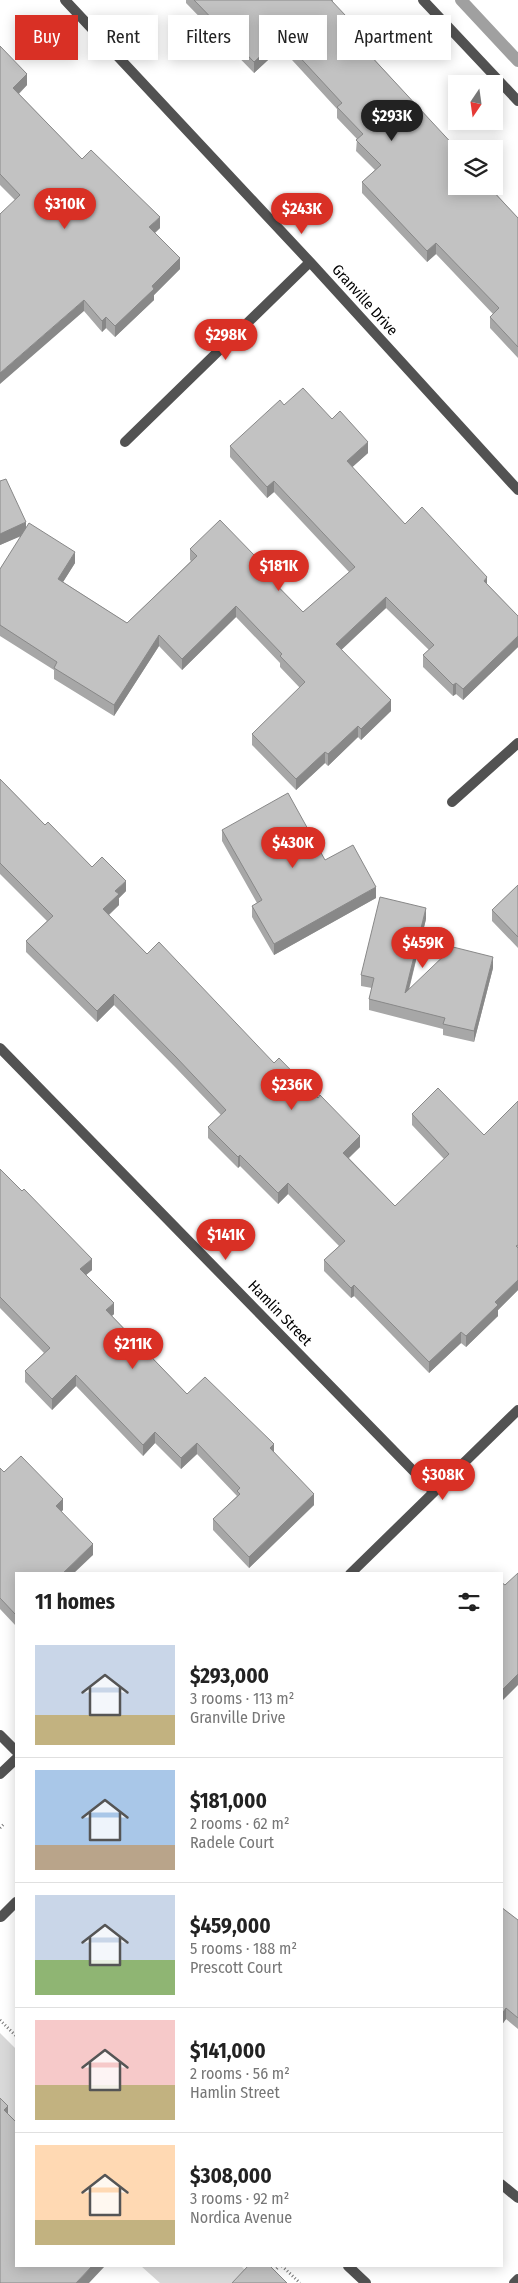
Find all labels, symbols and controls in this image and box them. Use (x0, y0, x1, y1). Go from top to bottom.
chip: Buy (15, 15, 78, 60)
chip: Rent (88, 15, 158, 60)
chip: Filters (168, 15, 249, 60)
chip: New (259, 15, 327, 60)
chip: Apartment (337, 15, 451, 60)
north arrow (448, 75, 502, 130)
map controls (448, 75, 503, 195)
pin: $293K (357, 100, 427, 142)
text: $293K (372, 106, 412, 125)
button: layers (448, 140, 503, 195)
pin: $310K (30, 188, 100, 230)
pin: $243K (267, 192, 337, 235)
text: $310K (45, 194, 85, 213)
text: $243K (282, 199, 322, 218)
street label: Granville Drive (328, 261, 402, 339)
pin: $298K (191, 318, 261, 361)
text: $298K (205, 325, 247, 344)
pin: $181K (244, 550, 314, 592)
text: $181K (260, 556, 298, 575)
pin: $430K (258, 826, 328, 869)
text: $430K (272, 833, 314, 852)
pin: $459K (388, 926, 458, 969)
text: $459K (402, 933, 444, 952)
pin: $236K (257, 1068, 327, 1111)
text: $236K (272, 1075, 312, 1094)
pin: $141K (191, 1218, 261, 1261)
text: $141K (207, 1225, 245, 1244)
street label: Hamlin Street (244, 1277, 316, 1350)
pin: $211K (98, 1328, 168, 1370)
text: $211K (114, 1334, 152, 1353)
pin: $308K (408, 1458, 478, 1501)
text: $308K (422, 1465, 464, 1484)
icon: filters (455, 1588, 483, 1616)
text: 11 homes (35, 1589, 115, 1615)
text: $293,000 (190, 1663, 269, 1689)
icon: home (75, 1665, 135, 1725)
text: 3 rooms · 113 m² (190, 1689, 294, 1708)
text: Granville Drive (190, 1708, 285, 1727)
text: $181,000 (190, 1788, 267, 1814)
icon: home (75, 1790, 135, 1850)
text: 2 rooms · 62 m² (190, 1814, 289, 1833)
text: Radele Court (190, 1833, 274, 1852)
text: $459,000 (190, 1913, 271, 1939)
icon: home (75, 1915, 135, 1975)
text: 5 rooms · 188 m² (190, 1939, 297, 1958)
text: Prescott Court (190, 1958, 283, 1977)
text: $141,000 (190, 2038, 266, 2064)
icon: home (75, 2040, 135, 2100)
text: 2 rooms · 56 m² (190, 2064, 290, 2083)
text: Hamlin Street (190, 2083, 280, 2102)
text: $308,000 (190, 2163, 272, 2189)
icon: home (75, 2165, 135, 2225)
text: 3 rooms · 92 m² (190, 2189, 289, 2208)
text: Nordica Avenue (190, 2208, 292, 2227)

